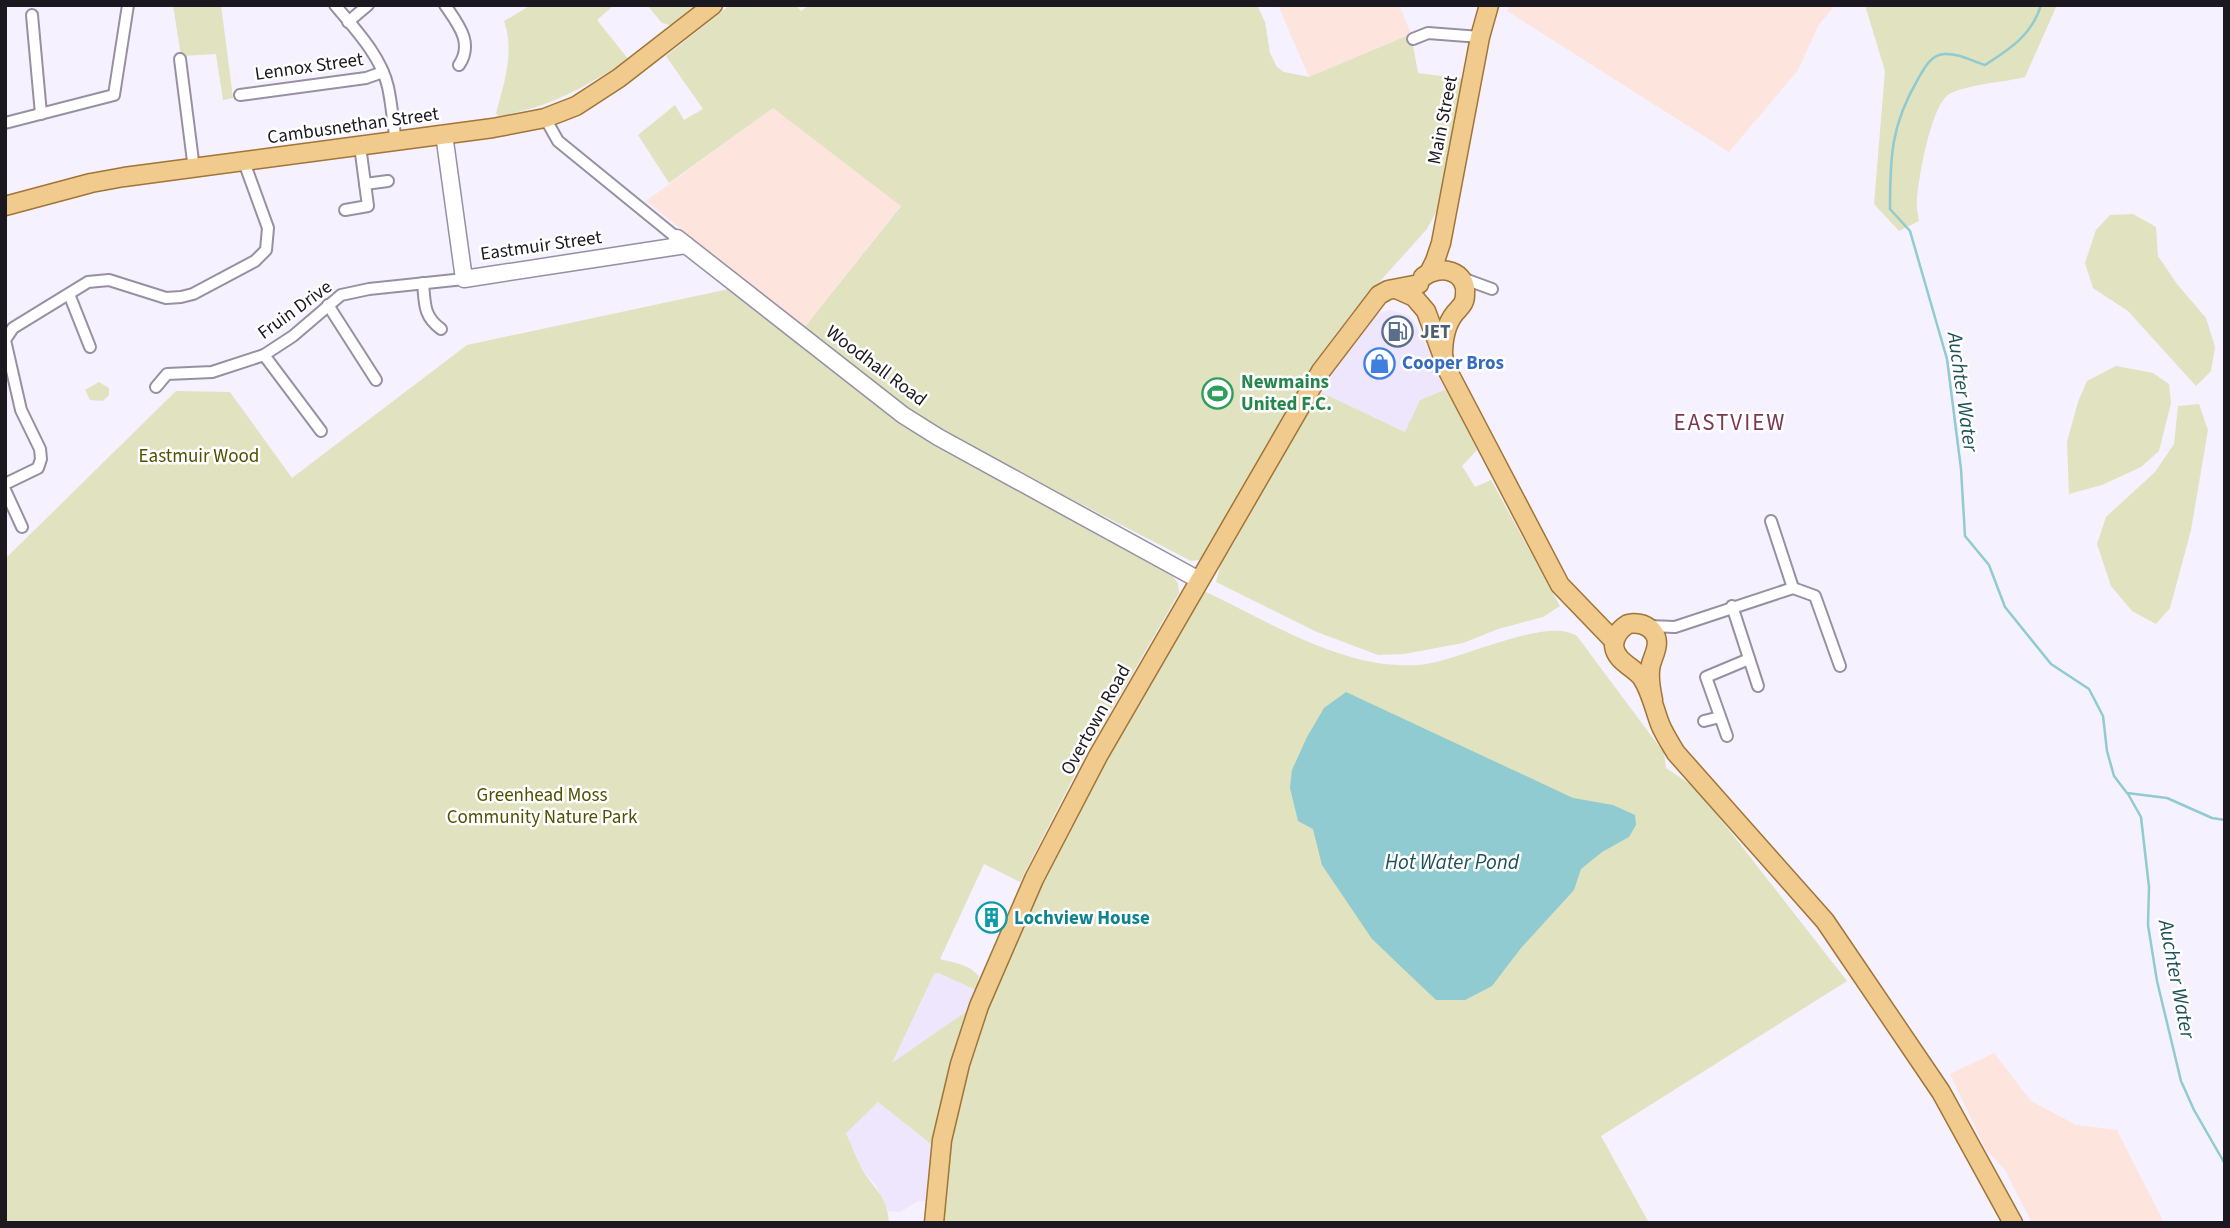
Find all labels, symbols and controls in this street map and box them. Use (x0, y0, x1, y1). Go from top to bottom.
street label: Lennox Street (253, 46, 365, 88)
street label: Main Street (1421, 73, 1465, 167)
street label: Cambusnethan Street (266, 101, 441, 151)
street label: Eastmuir Street (479, 224, 604, 268)
street label: Fruin Drive (252, 274, 338, 346)
fuel station icon: JET (1380, 315, 1414, 349)
street label: Woodhall Road (820, 319, 932, 413)
place label: JET (1420, 319, 1451, 346)
water label: Auchter Water (1939, 328, 1986, 455)
shop icon: Cooper Bros (1362, 346, 1396, 380)
place label: Cooper Bros (1402, 350, 1504, 377)
place label: Newmains United F.C. (1241, 369, 1332, 418)
sports icon: Newmains United F.C. (1201, 376, 1235, 410)
district label: EASTVIEW (1674, 406, 1786, 439)
park label: Eastmuir Wood (139, 443, 259, 470)
street label: Overtown Road (1055, 660, 1137, 780)
park label: Greenhead Moss Community Nature Park (447, 782, 638, 831)
water label: Hot Water Pond (1385, 847, 1520, 877)
building icon: Lochview House (974, 901, 1008, 935)
place label: Lochview House (1014, 905, 1150, 932)
water label: Auchter Water (2150, 915, 2203, 1042)

